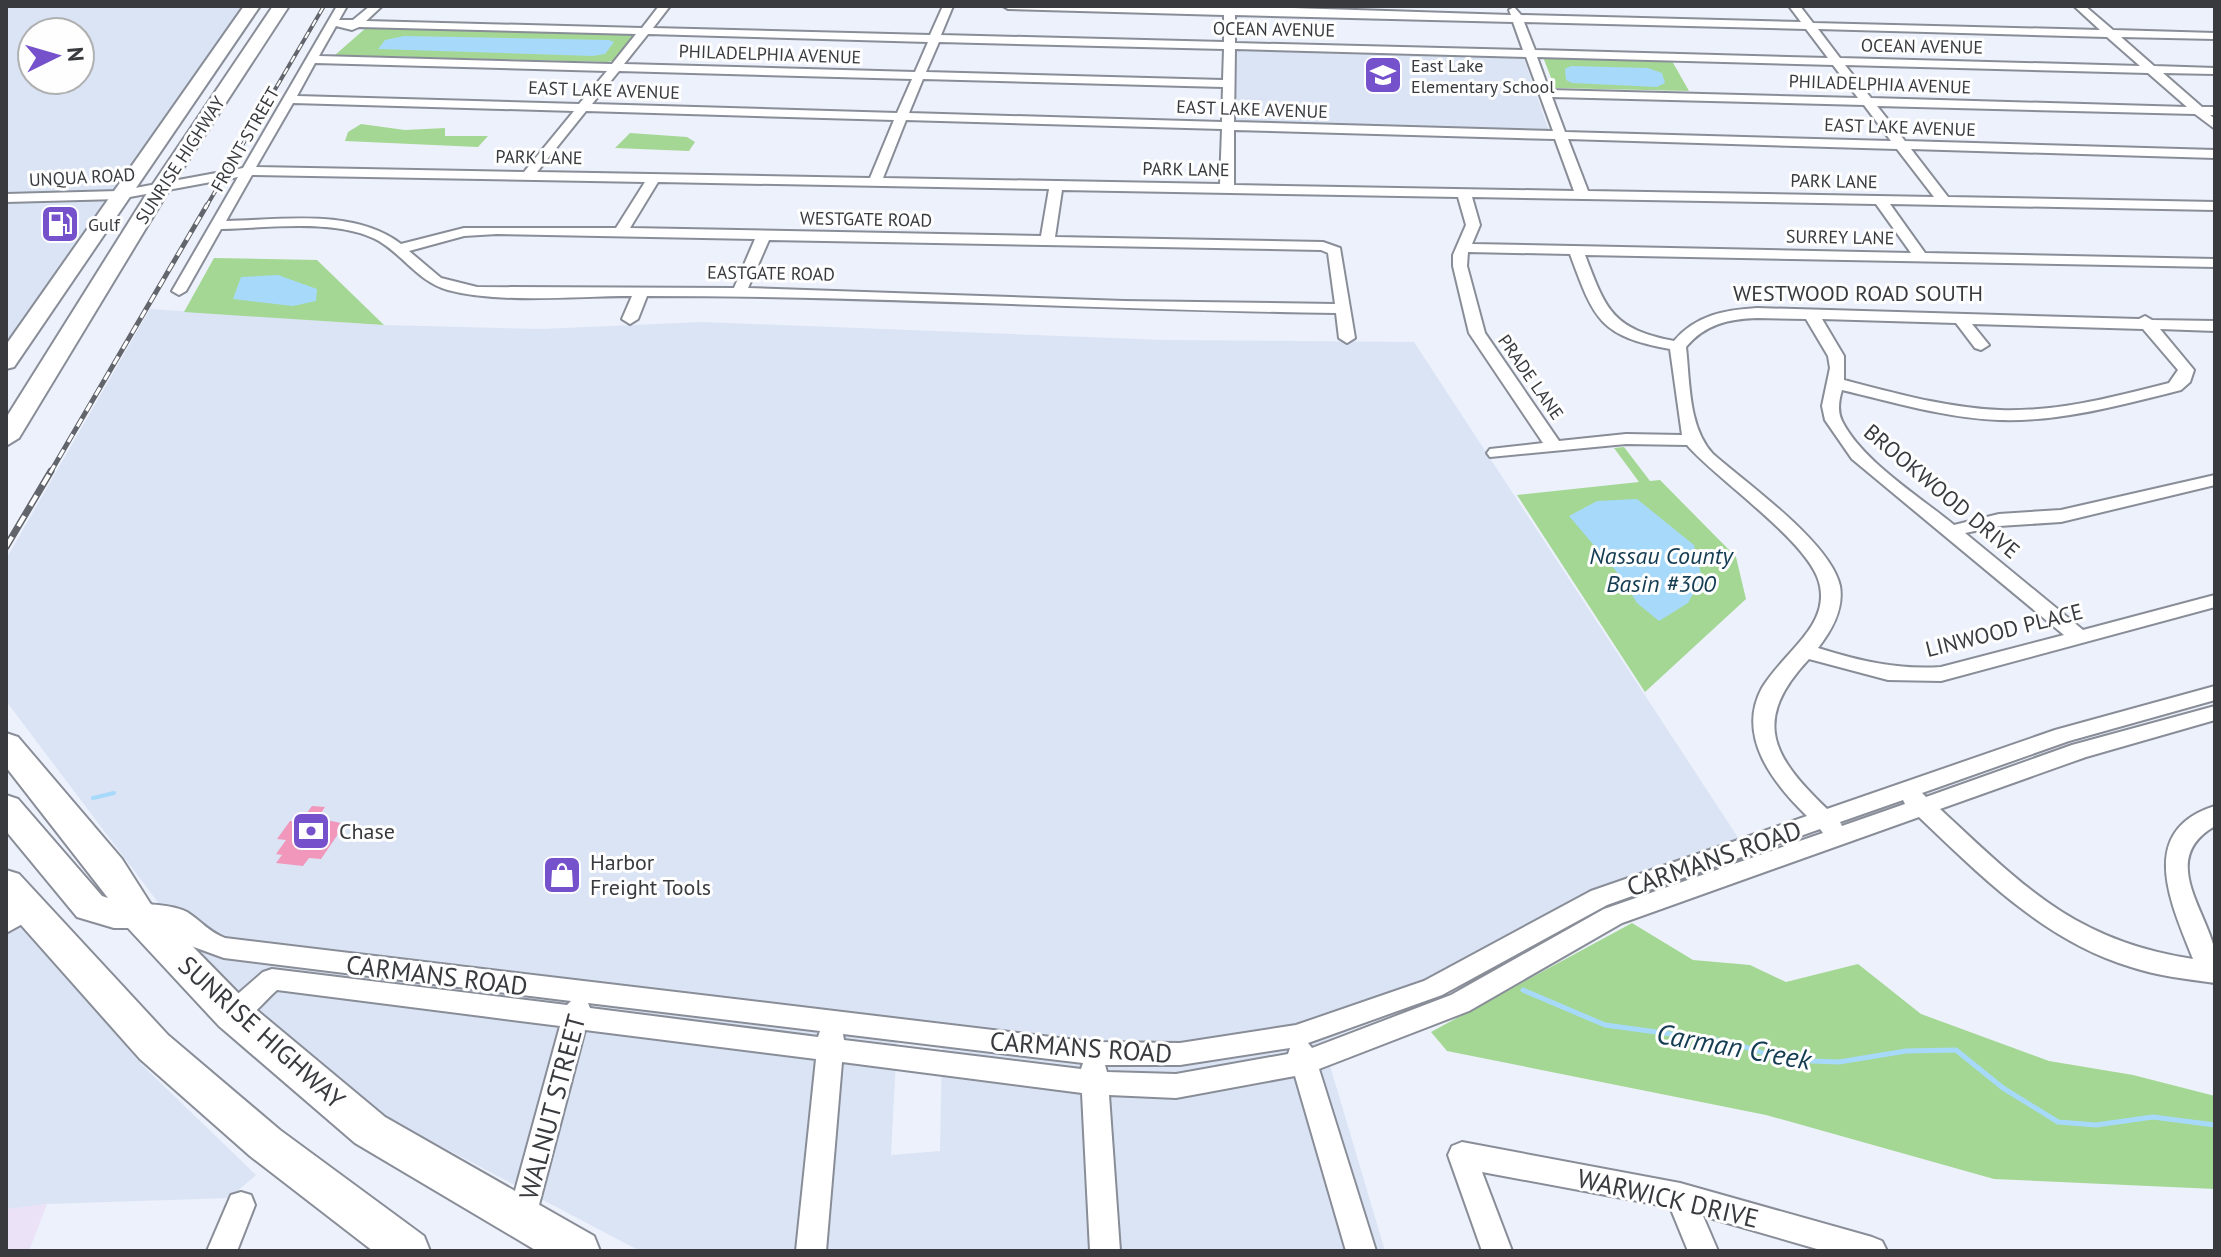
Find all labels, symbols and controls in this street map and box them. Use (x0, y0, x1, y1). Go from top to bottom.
north arrow (16, 16, 96, 96)
street label: OCEAN AVENUE (1213, 16, 1335, 42)
street label: OCEAN AVENUE (1861, 33, 1983, 59)
street label: PHILADELPHIA AVENUE (678, 39, 862, 69)
text: N (61, 46, 91, 63)
school or university icon: East Lake Elementary School (1362, 54, 1404, 96)
place label: East Lake Elementary School (1411, 54, 1555, 98)
street label: PHILADELPHIA AVENUE (1788, 69, 1972, 99)
street label: EAST LAKE AVENUE (528, 76, 680, 104)
street label: FRONT STREET (206, 82, 284, 196)
street label: SUNRISE HIGHWAY (130, 92, 230, 228)
street label: EAST LAKE AVENUE (1176, 95, 1328, 123)
street label: EAST LAKE AVENUE (1824, 113, 1976, 141)
street label: PARK LANE (495, 145, 583, 169)
street label: PARK LANE (1142, 157, 1230, 181)
street label: UNQUA ROAD (28, 163, 136, 191)
street label: PARK LANE (1790, 169, 1878, 193)
fuel station icon: Gulf (39, 203, 81, 245)
street label: WESTGATE ROAD (800, 206, 932, 232)
place label: Gulf (88, 213, 121, 236)
street label: SURREY LANE (1786, 225, 1894, 249)
street label: EASTGATE ROAD (707, 260, 835, 286)
street label: WESTWOOD ROAD SOUTH (1733, 279, 1983, 307)
street label: PRADE LANE (1493, 330, 1569, 424)
street label: BROOKWOOD DRIVE (1858, 418, 2026, 564)
water label: Nassau County Basin #300 (1589, 540, 1734, 599)
street label: LINWOOD PLACE (1922, 597, 2086, 663)
bank icon: Chase (290, 810, 332, 852)
street label: CARMANS ROAD (1622, 813, 1806, 903)
place label: Chase (339, 817, 395, 845)
place label: Harbor Freight Tools (590, 848, 711, 901)
shop icon: Harbor Freight Tools (541, 854, 583, 896)
street label: SUNRISE HIGHWAY (172, 948, 353, 1116)
street label: CARMANS ROAD (344, 948, 530, 1002)
street label: WALNUT STREET (511, 1011, 593, 1203)
water label: Carman Creek (1654, 1014, 1815, 1078)
street label: CARMANS ROAD (989, 1024, 1173, 1070)
street label: WARWICK DRIVE (1574, 1161, 1762, 1235)

